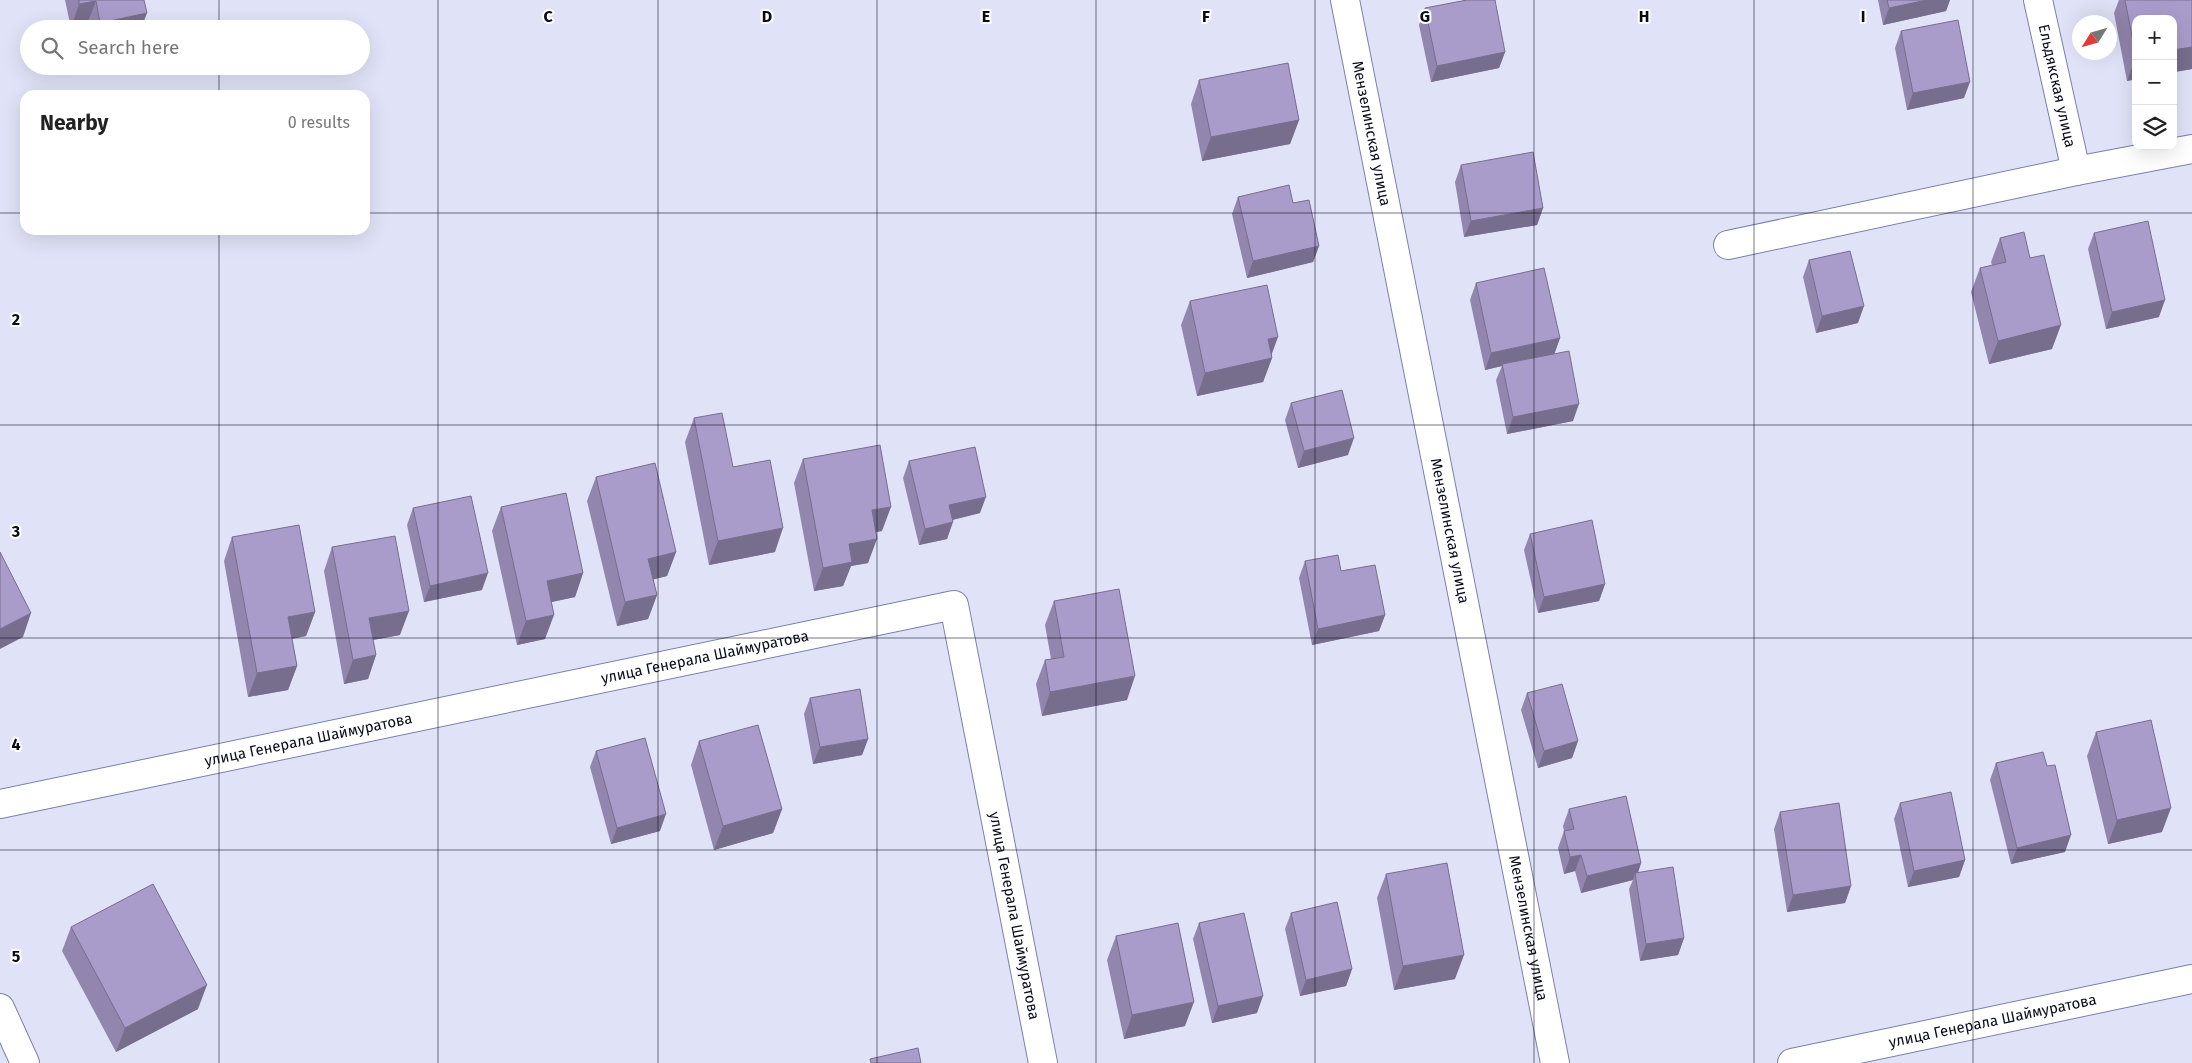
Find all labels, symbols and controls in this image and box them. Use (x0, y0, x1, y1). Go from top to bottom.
text: C (543, 7, 553, 26)
text: D (762, 7, 772, 26)
text: E (982, 7, 990, 26)
text: F (1202, 7, 1210, 26)
text: G (1420, 7, 1430, 26)
text: H (1639, 7, 1649, 26)
text: I (1861, 7, 1865, 26)
north arrow (2072, 15, 2117, 60)
map controls (2132, 15, 2177, 150)
button: + (2132, 15, 2177, 60)
search box (20, 20, 370, 75)
street label: Ельдякская улица (2035, 23, 2080, 149)
icon: search (38, 34, 66, 62)
text: Search here (78, 36, 179, 59)
street label: Мензелинская улица (1348, 59, 1395, 208)
button: − (2132, 60, 2177, 105)
button: layers (2132, 105, 2177, 150)
text: Nearby (40, 110, 108, 136)
text: 0 results (288, 113, 350, 132)
text: 2 (12, 310, 20, 329)
street label: Мензелинская улица (1427, 457, 1473, 605)
text: 3 (11, 522, 20, 541)
street label: улица Генерала Шаймуратова (599, 627, 810, 687)
street label: улица Генерала Шаймуратова (203, 709, 414, 770)
text: 4 (11, 735, 21, 754)
street label: улица Генерала Шаймуратова (985, 810, 1043, 1021)
street label: Мензелинская улица (1505, 854, 1551, 1002)
text: 5 (12, 947, 21, 966)
street label: улица Генерала Шаймуратова (1887, 990, 2098, 1051)

